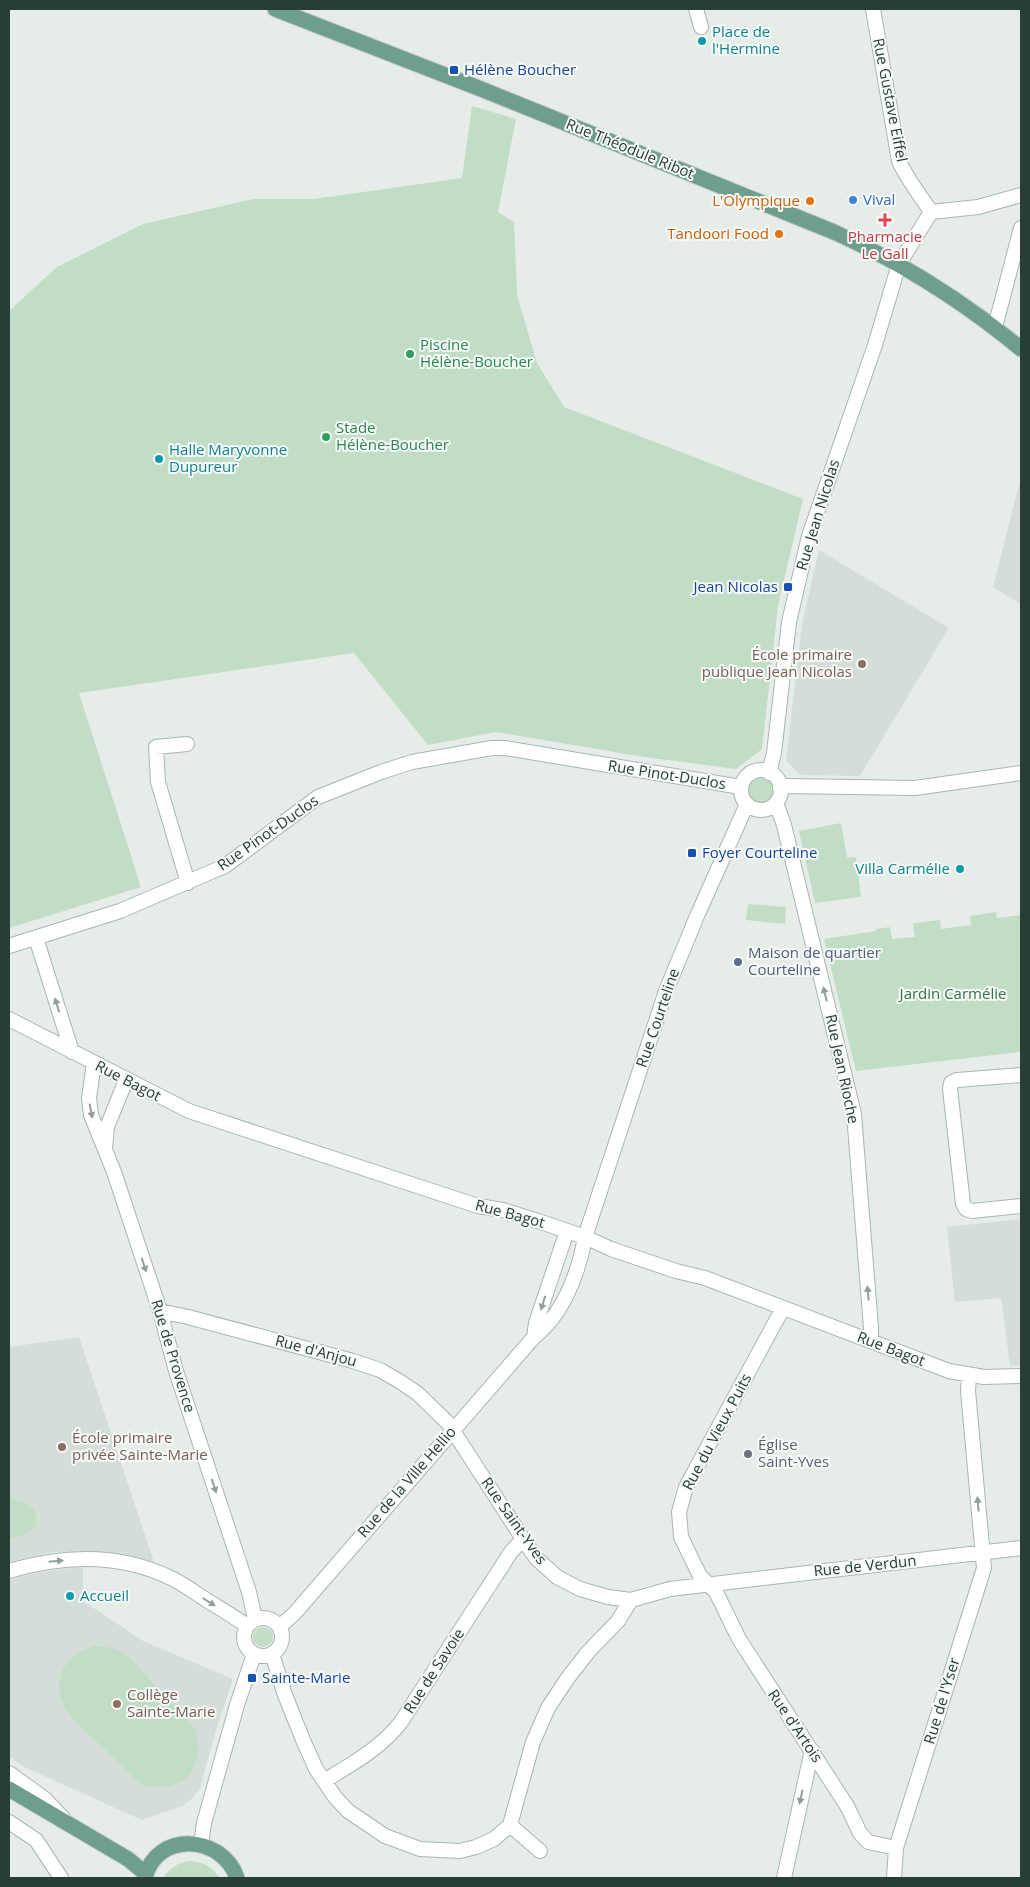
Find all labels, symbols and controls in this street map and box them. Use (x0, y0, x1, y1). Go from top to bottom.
place label: Place de l'Hermine (712, 21, 780, 58)
marker: Place de l'Hermine (696, 35, 708, 47)
street label: Rue Gustave Eiffel (869, 36, 913, 164)
place label: Hélène Boucher (464, 59, 576, 79)
marker: Hélène Boucher (448, 64, 460, 76)
street label: Rue Théodule Ribot (563, 113, 698, 183)
place label: Vival (863, 189, 895, 209)
place label: L'Olympique (712, 190, 800, 210)
marker: Vival (847, 194, 859, 206)
marker: L'Olympique (804, 195, 816, 207)
marker: Pharmacie Le Gall (879, 214, 891, 226)
place label: Tandoori Food (667, 223, 769, 243)
place label: Pharmacie Le Gall (848, 226, 922, 263)
marker: Tandoori Food (773, 228, 785, 240)
place label: Piscine Hélène-Boucher (420, 334, 533, 371)
marker: Piscine Hélène-Boucher (404, 348, 416, 360)
place label: Stade Hélène-Boucher (336, 417, 449, 454)
marker: Stade Hélène-Boucher (320, 431, 332, 443)
place label: Halle Maryvonne Dupureur (169, 439, 287, 476)
marker: Halle Maryvonne Dupureur (153, 453, 165, 465)
street label: Rue Jean Nicolas (791, 457, 843, 573)
place label: Jean Nicolas (692, 576, 778, 596)
marker: Jean Nicolas (782, 581, 794, 593)
place label: École primaire publique Jean Nicolas (702, 644, 852, 681)
marker: École primaire publique Jean Nicolas (856, 658, 868, 670)
street label: Rue Pinot-Duclos (607, 755, 728, 793)
street label: Rue Pinot-Duclos (213, 790, 322, 875)
place label: Foyer Courteline (702, 842, 818, 862)
marker: Foyer Courteline (686, 847, 698, 859)
place label: Villa Carmélie (855, 858, 950, 878)
marker: Villa Carmélie (954, 863, 966, 875)
place label: Maison de quartier Courteline (748, 942, 881, 979)
marker: Maison de quartier Courteline (732, 956, 744, 968)
street label: Rue Courteline (631, 965, 683, 1070)
park label: Jardin Carmélie (898, 983, 1006, 1003)
one-way arrow (821, 986, 829, 1001)
one-way arrow (53, 997, 61, 1012)
street label: Rue Jean Rioche (822, 1012, 864, 1125)
street label: Rue Bagot (92, 1055, 165, 1105)
one-way arrow (87, 1104, 95, 1119)
street label: Rue Bagot (473, 1194, 547, 1232)
one-way arrow (141, 1257, 149, 1272)
one-way arrow (864, 1284, 872, 1300)
one-way arrow (539, 1296, 546, 1311)
street label: Rue de Provence (147, 1297, 201, 1415)
street label: Rue Bagot (854, 1326, 928, 1370)
street label: Rue d'Anjou (273, 1330, 359, 1371)
street label: Rue du Vieux Puits (677, 1370, 755, 1493)
street label: Rue de la Ville Hellio (353, 1422, 460, 1541)
place label: École primaire privée Sainte-Marie (72, 1427, 208, 1464)
place label: Église Saint-Yves (758, 1434, 829, 1471)
marker: École primaire privée Sainte-Marie (56, 1441, 68, 1453)
marker: Église Saint-Yves (742, 1448, 754, 1460)
street label: Rue Saint-Yves (477, 1473, 552, 1568)
one-way arrow (211, 1479, 218, 1494)
one-way arrow (974, 1496, 982, 1512)
street label: Rue de Verdun (812, 1550, 917, 1580)
one-way arrow (49, 1556, 65, 1564)
place label: Accueil (80, 1585, 129, 1605)
marker: Accueil (64, 1590, 76, 1602)
one-way arrow (203, 1597, 216, 1606)
street label: Rue de Savoie (398, 1624, 468, 1717)
street label: Rue de l'Yser (918, 1655, 964, 1746)
place label: Sainte-Marie (262, 1667, 350, 1687)
marker: Sainte-Marie (246, 1672, 258, 1684)
place label: Collège Sainte-Marie (127, 1684, 215, 1721)
street label: Rue d'Artois (764, 1685, 828, 1766)
marker: Collège Sainte-Marie (111, 1698, 123, 1710)
one-way arrow (797, 1790, 805, 1805)

